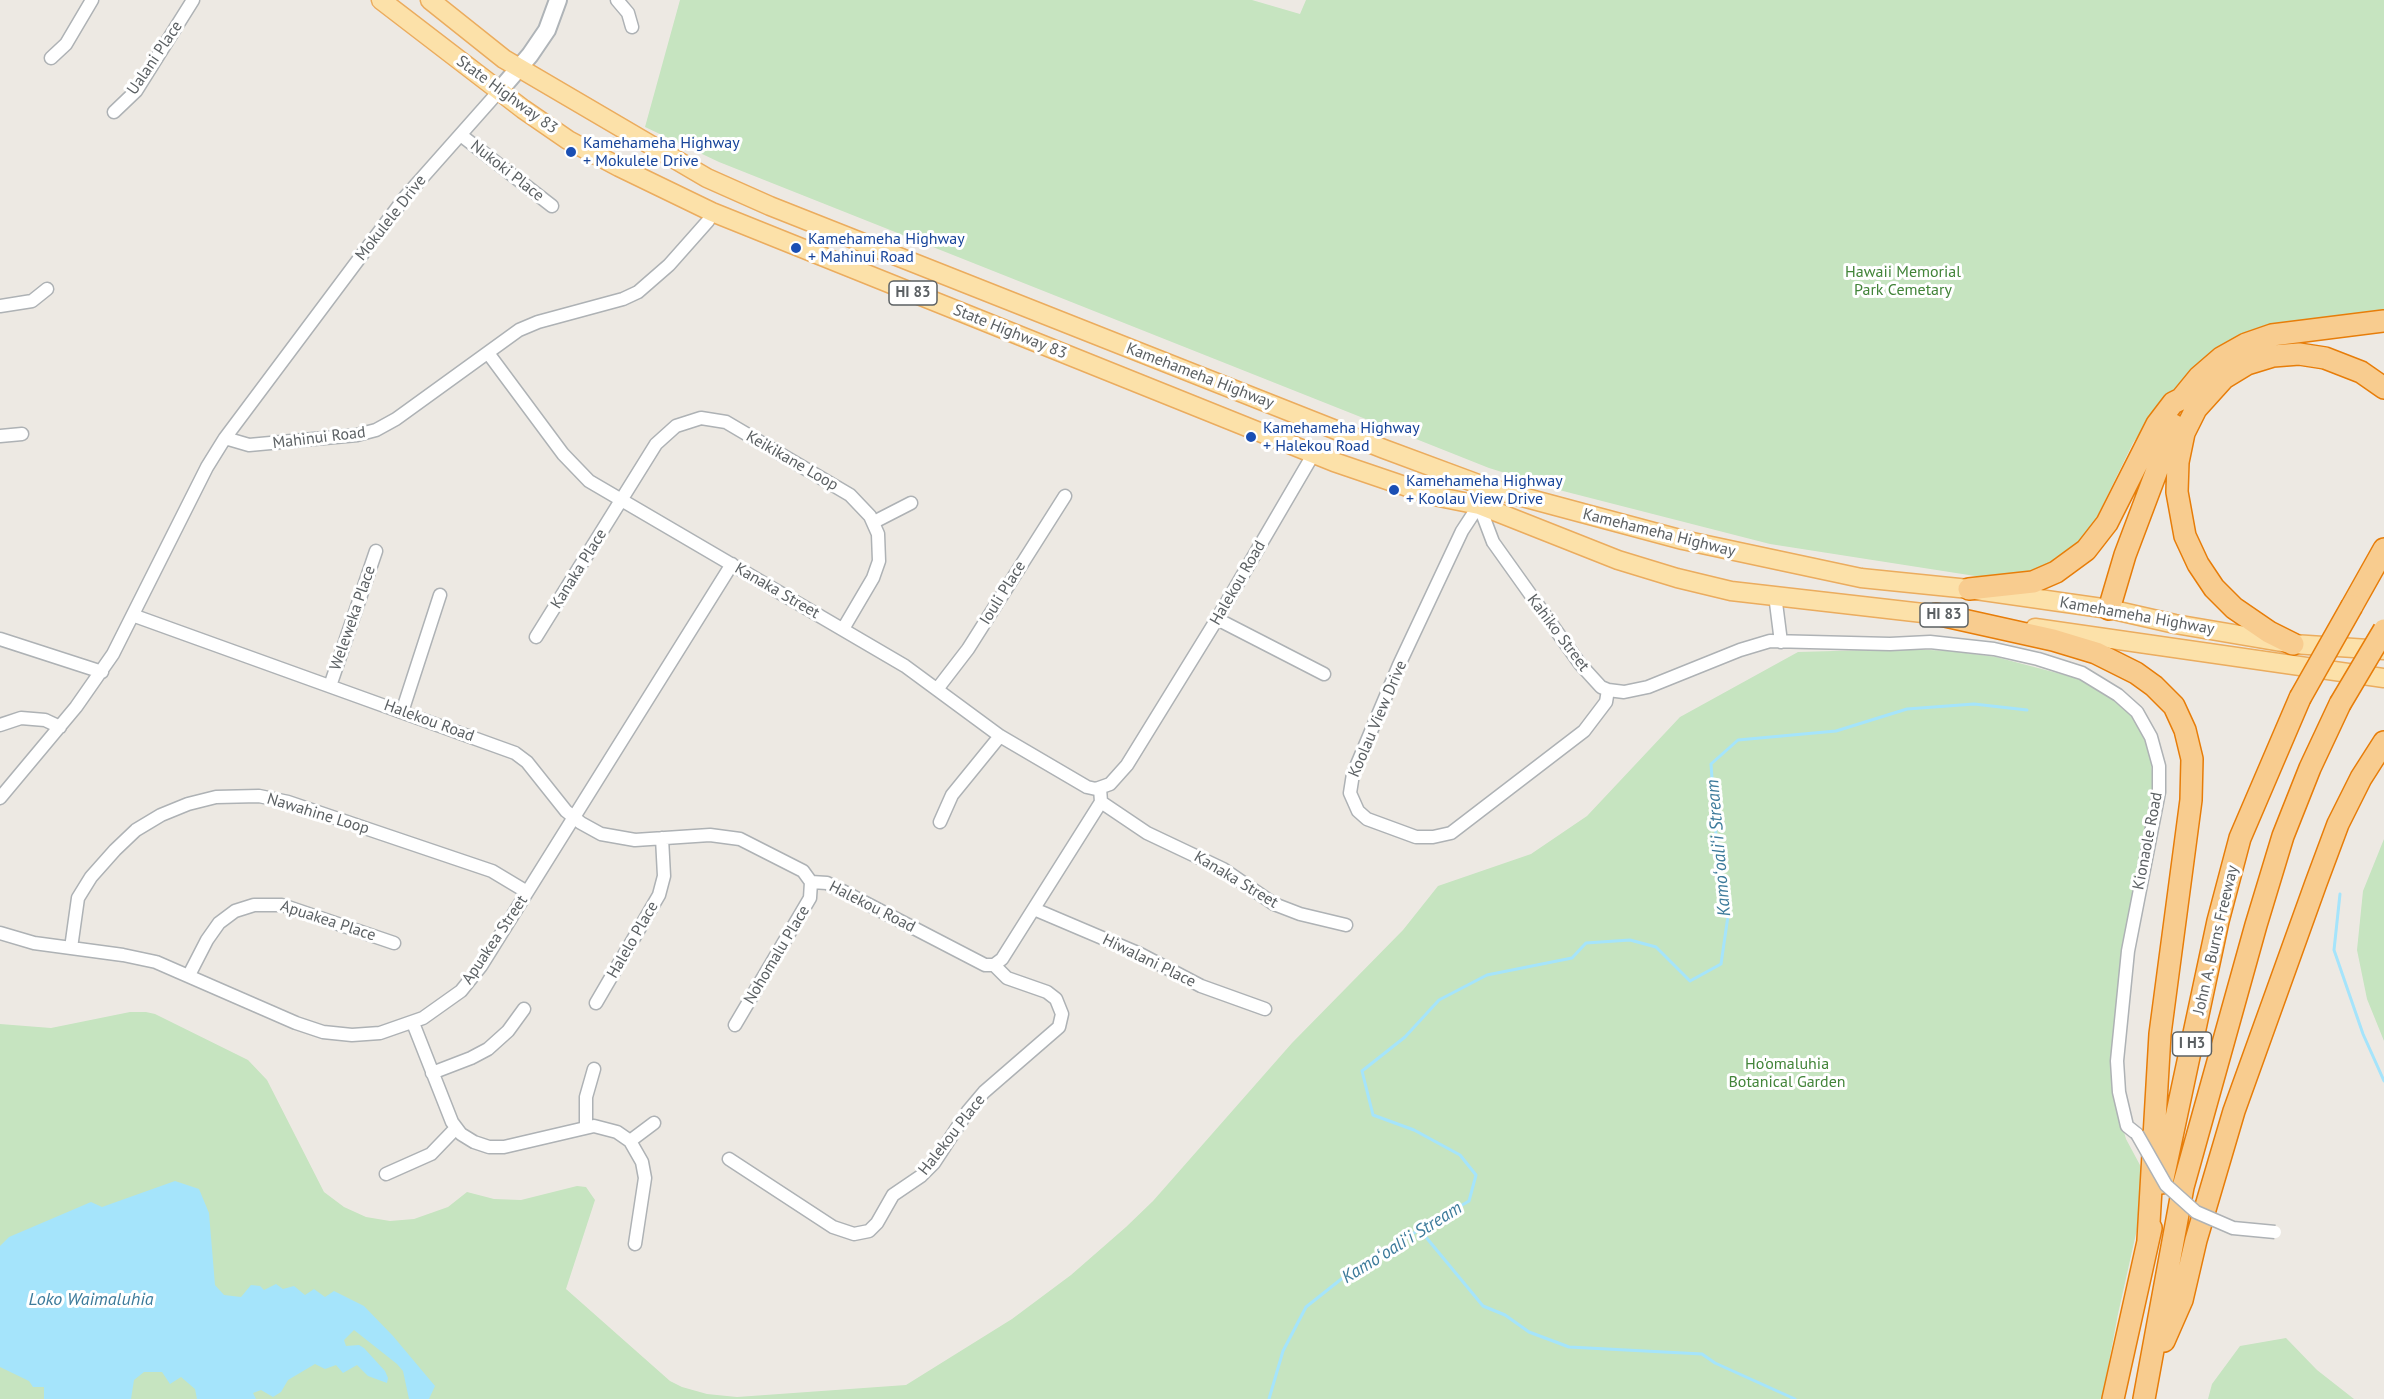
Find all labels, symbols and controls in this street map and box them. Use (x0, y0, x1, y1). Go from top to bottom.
street label: Ualani Place (123, 17, 187, 99)
street label: State Highway 83 (453, 52, 561, 138)
place label: Kamehameha Highway + Mokulele Drive (583, 133, 740, 171)
street label: Nukoki Place (466, 136, 548, 206)
marker: Kamehameha Highway + Mokulele Drive (564, 145, 578, 159)
street label: Mokulele Drive (352, 171, 430, 265)
place label: Kamehameha Highway + Mahinui Road (808, 229, 965, 267)
marker: Kamehameha Highway + Mahinui Road (789, 241, 803, 255)
park label: Hawaii Memorial Park Cemetary (1845, 262, 1961, 300)
road number: HI 83 (889, 281, 937, 305)
street label: State Highway 83 (950, 300, 1070, 364)
street label: Kamehameha Highway (1123, 339, 1277, 413)
place label: Kamehameha Highway + Halekou Road (1263, 418, 1420, 456)
street label: Mahinui Road (271, 423, 367, 453)
street label: Keikikane Loop (742, 427, 842, 495)
marker: Kamehameha Highway + Halekou Road (1244, 430, 1258, 444)
place label: Kamehameha Highway + Koolau View Drive (1406, 471, 1563, 509)
marker: Kamehameha Highway + Koolau View Drive (1387, 483, 1401, 497)
street label: Kamehameha Highway (1581, 505, 1737, 561)
street label: Kanaka Place (547, 526, 611, 612)
street label: Halekou Road (1206, 537, 1270, 629)
street label: Iouli Place (976, 558, 1030, 628)
street label: Kanaka Street (731, 559, 823, 623)
street label: Weleweka Place (326, 563, 380, 673)
street label: Kahiko Street (1523, 591, 1593, 675)
street label: Kamehameha Highway (2058, 593, 2216, 639)
road number: HI 83 (1920, 603, 1968, 627)
street label: Koolau View Drive (1345, 658, 1411, 780)
street label: Halekou Road (381, 696, 477, 746)
water label: Kamoʻoaliʻi Stream (1702, 779, 1736, 917)
street label: Nawahine Loop (265, 789, 371, 839)
street label: Kionaole Road (2129, 791, 2167, 891)
street label: Kanaka Street (1190, 847, 1282, 913)
street label: John A. Burns Freeway (2190, 864, 2242, 1016)
street label: Halekou Road (826, 877, 918, 937)
street label: Apuakea Street (458, 892, 532, 988)
street label: Apuakea Place (278, 897, 378, 945)
street label: Halelo Place (603, 898, 663, 982)
street label: Nohomalu Place (740, 902, 814, 1008)
street label: Hiwalani Place (1099, 930, 1199, 992)
road number: I H3 (2172, 1032, 2212, 1056)
park label: Ho'omaluhia Botanical Garden (1728, 1054, 1846, 1092)
street label: Halekou Place (915, 1091, 989, 1179)
water label: Kamoʻoaliʻi Stream (1338, 1197, 1466, 1289)
water label: Loko Waimaluhia (28, 1289, 154, 1311)

